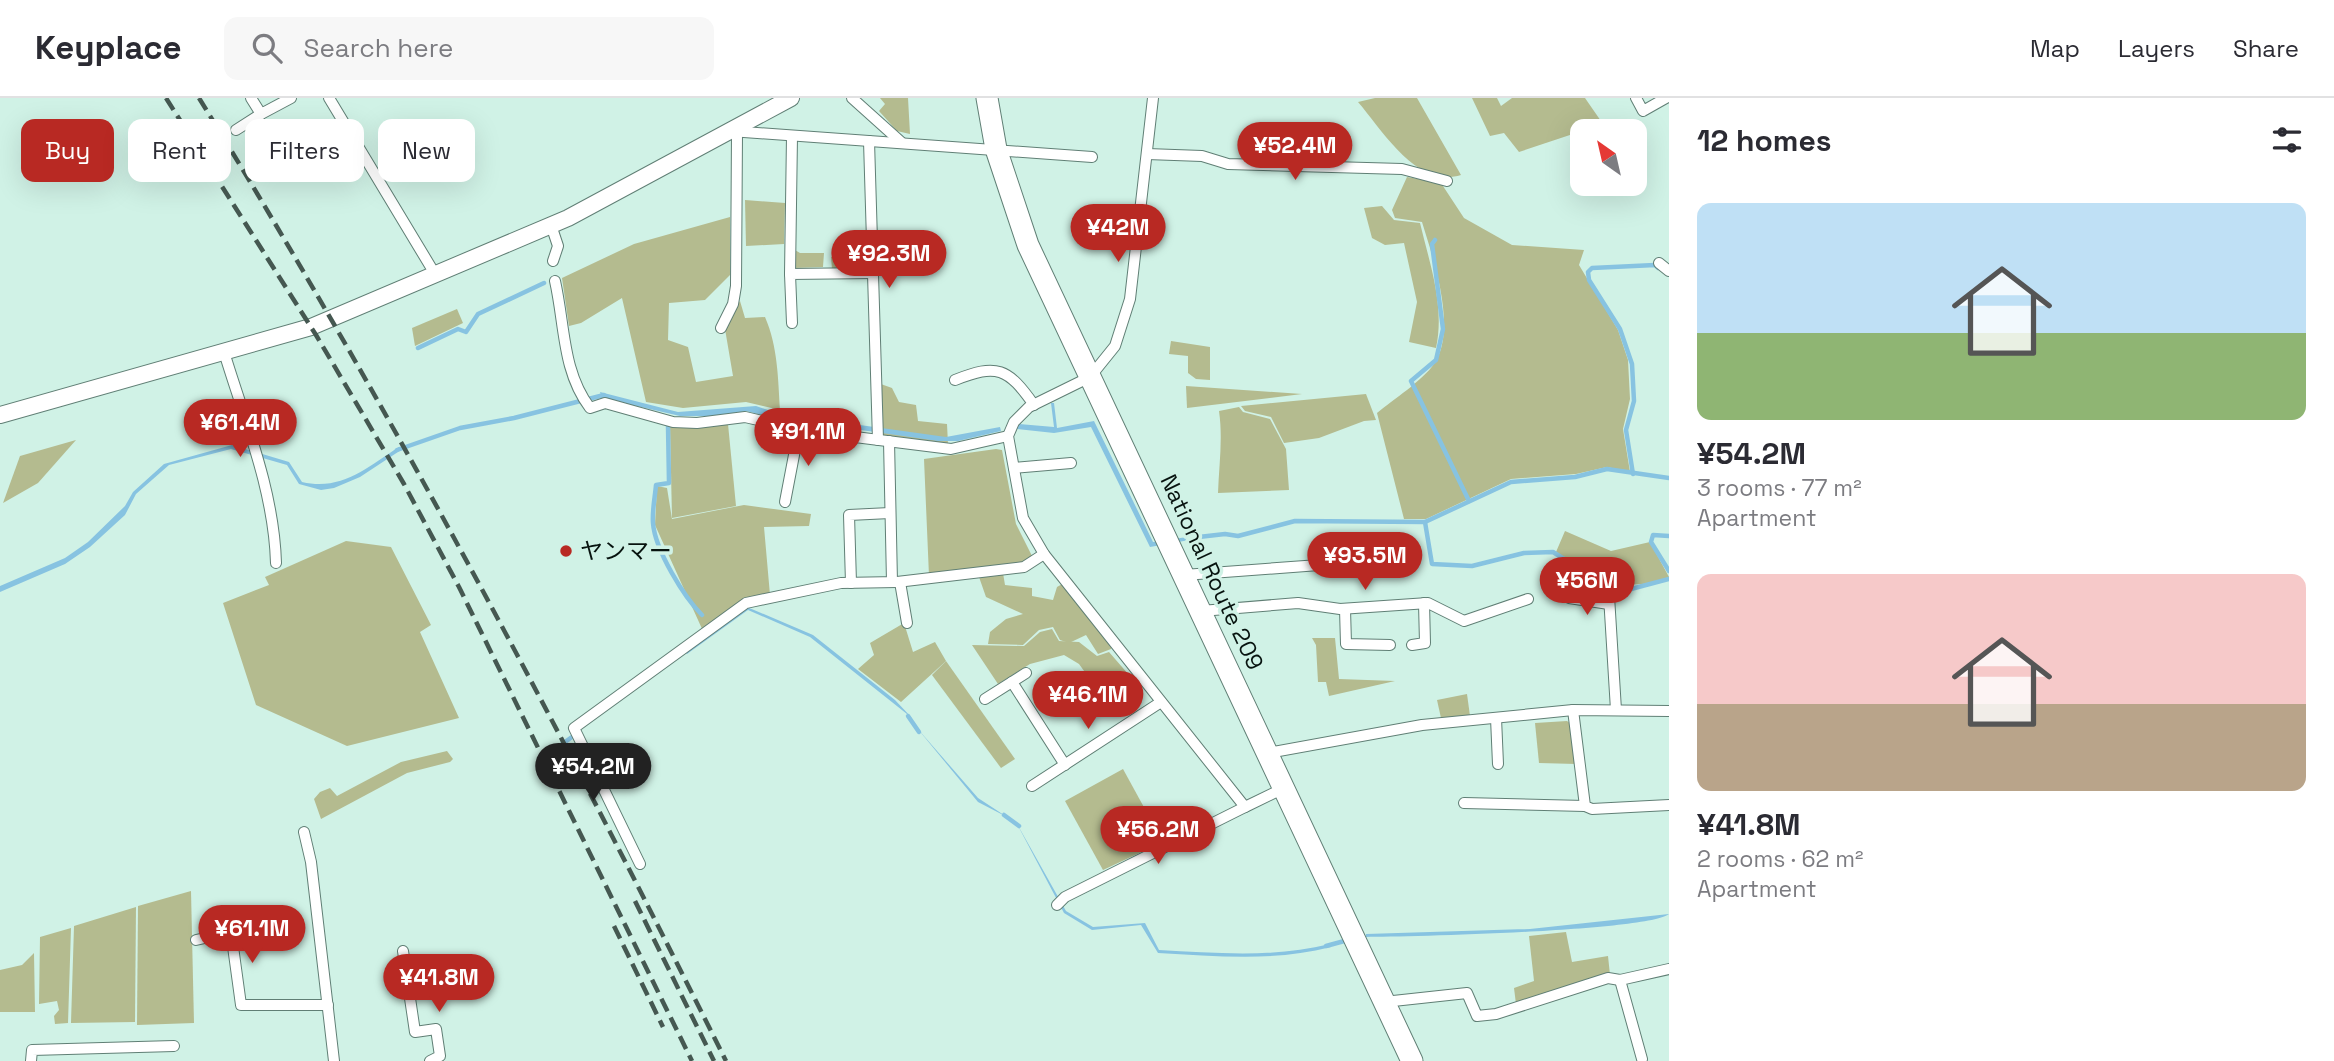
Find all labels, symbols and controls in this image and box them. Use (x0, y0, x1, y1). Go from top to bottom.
search box (224, 17, 714, 80)
text: Keyplace (35, 27, 182, 69)
icon: search (248, 29, 286, 67)
text: Search here (304, 31, 453, 65)
text: Map (2030, 33, 2080, 64)
text: Layers (2118, 33, 2195, 64)
text: Share (2233, 33, 2299, 64)
chip: Buy (21, 119, 114, 182)
chip: Rent (128, 119, 231, 182)
chip: Filters (245, 119, 364, 182)
chip: New (378, 119, 475, 182)
north arrow (1570, 119, 1647, 196)
map controls (1570, 119, 1647, 196)
text: 12 homes (1697, 121, 1832, 160)
icon: filters (2268, 121, 2306, 159)
pin: ¥52.4M (1238, 122, 1352, 182)
text: ¥52.4M (1253, 130, 1337, 160)
pin: ¥42M (1077, 204, 1159, 264)
text: ¥42M (1087, 212, 1149, 242)
pin: ¥92.3M (832, 230, 946, 290)
text: ¥92.3M (847, 238, 931, 268)
icon: home (1939, 248, 2065, 374)
pin: ¥61.4M (183, 400, 297, 459)
text: ¥61.4M (200, 407, 280, 437)
pin: ¥91.1M (751, 408, 865, 468)
text: ¥91.1M (770, 416, 846, 446)
text: ¥54.2M (1697, 434, 1806, 473)
street label: National Route 209 (1154, 469, 1270, 675)
text: 3 rooms · 77 m² (1697, 473, 1862, 503)
text: Apartment (1697, 503, 1817, 533)
pin: ¥93.5M (1308, 532, 1422, 592)
place label: ヤンマー (580, 536, 672, 566)
text: ¥93.5M (1323, 540, 1407, 570)
marker: ヤンマー (558, 543, 574, 559)
pin: ¥56M (1546, 558, 1628, 617)
text: ¥56M (1556, 565, 1618, 595)
icon: home (1939, 619, 2065, 745)
pin: ¥46.1M (1031, 672, 1145, 731)
text: ¥46.1M (1048, 679, 1128, 709)
pin: ¥54.2M (536, 744, 650, 803)
text: ¥54.2M (551, 751, 635, 781)
text: ¥41.8M (1697, 805, 1801, 844)
pin: ¥56.2M (1101, 806, 1215, 866)
text: ¥56.2M (1116, 814, 1200, 844)
text: 2 rooms · 62 m² (1697, 844, 1863, 874)
text: Apartment (1697, 874, 1817, 904)
pin: ¥61.1M (195, 906, 309, 965)
text: ¥61.1M (214, 913, 290, 943)
pin: ¥41.8M (382, 954, 496, 1014)
text: ¥41.8M (399, 962, 479, 992)

